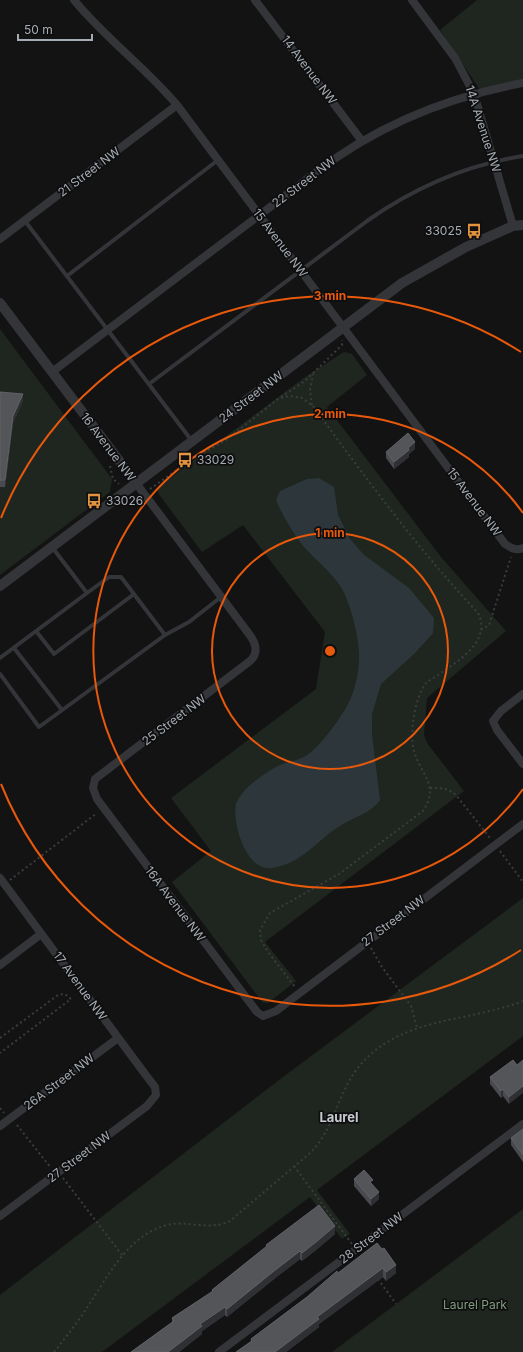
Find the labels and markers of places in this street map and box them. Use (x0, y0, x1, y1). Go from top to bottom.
bus stop icon: 33025 (465, 222, 483, 240)
place label: 33025 (425, 223, 462, 238)
bus stop icon: 33029 (176, 451, 194, 469)
place label: 33029 (197, 452, 234, 467)
bus stop icon: 33026 (85, 492, 103, 510)
place label: 33026 (106, 493, 143, 508)
centre of rings (323, 644, 337, 658)

